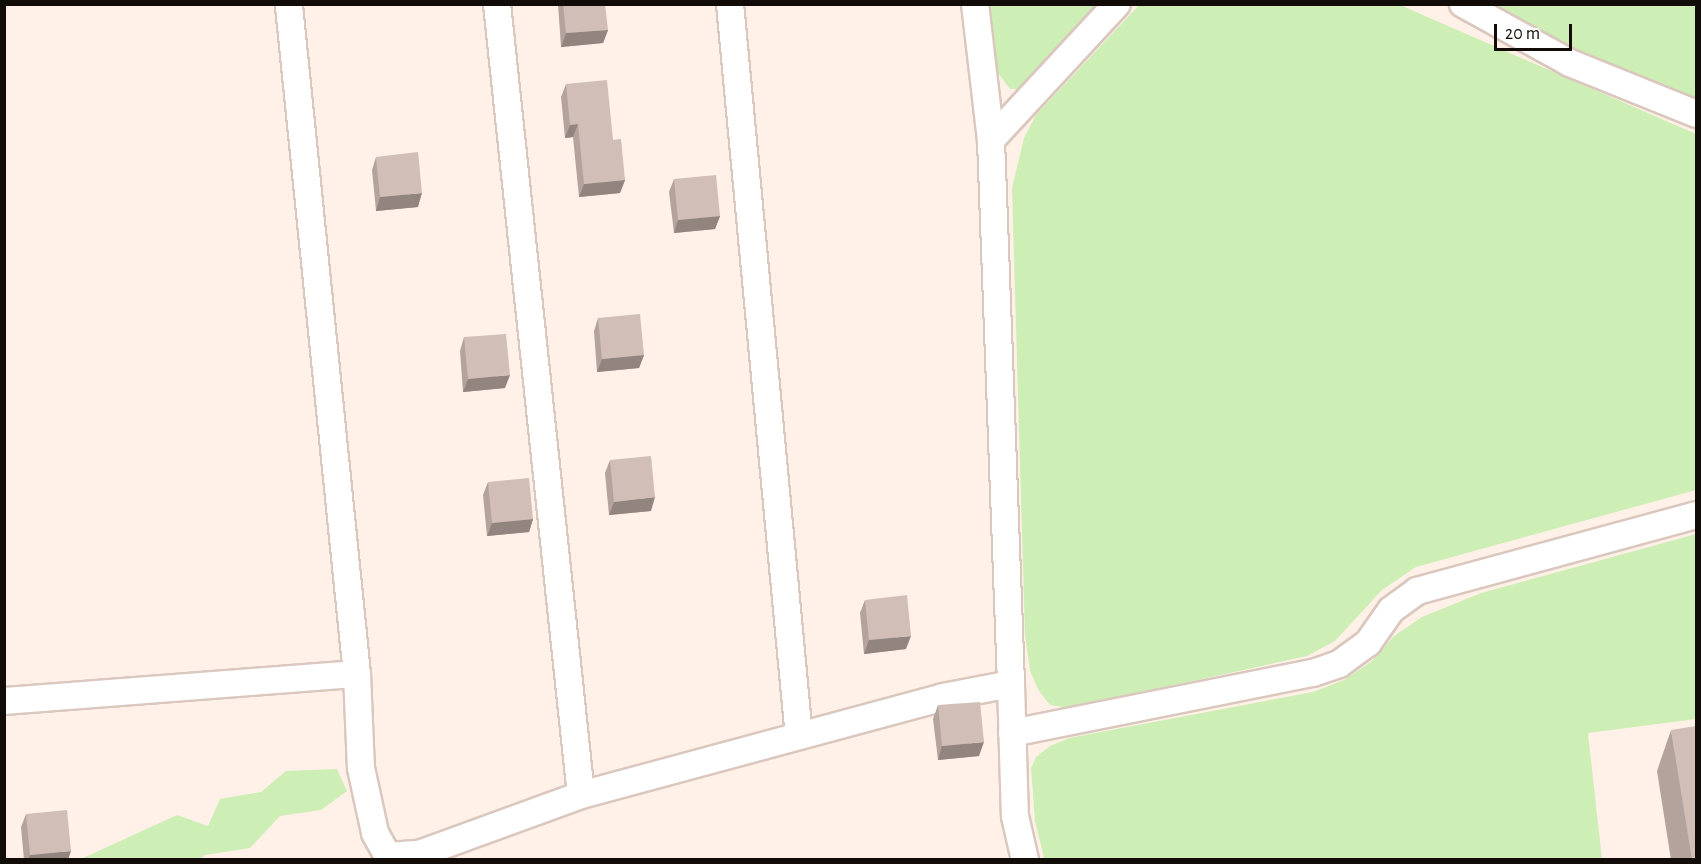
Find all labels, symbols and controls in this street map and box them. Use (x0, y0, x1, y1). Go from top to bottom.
scale bar (1497, 12, 1575, 50)
text: 20 m (1505, 25, 1540, 43)

